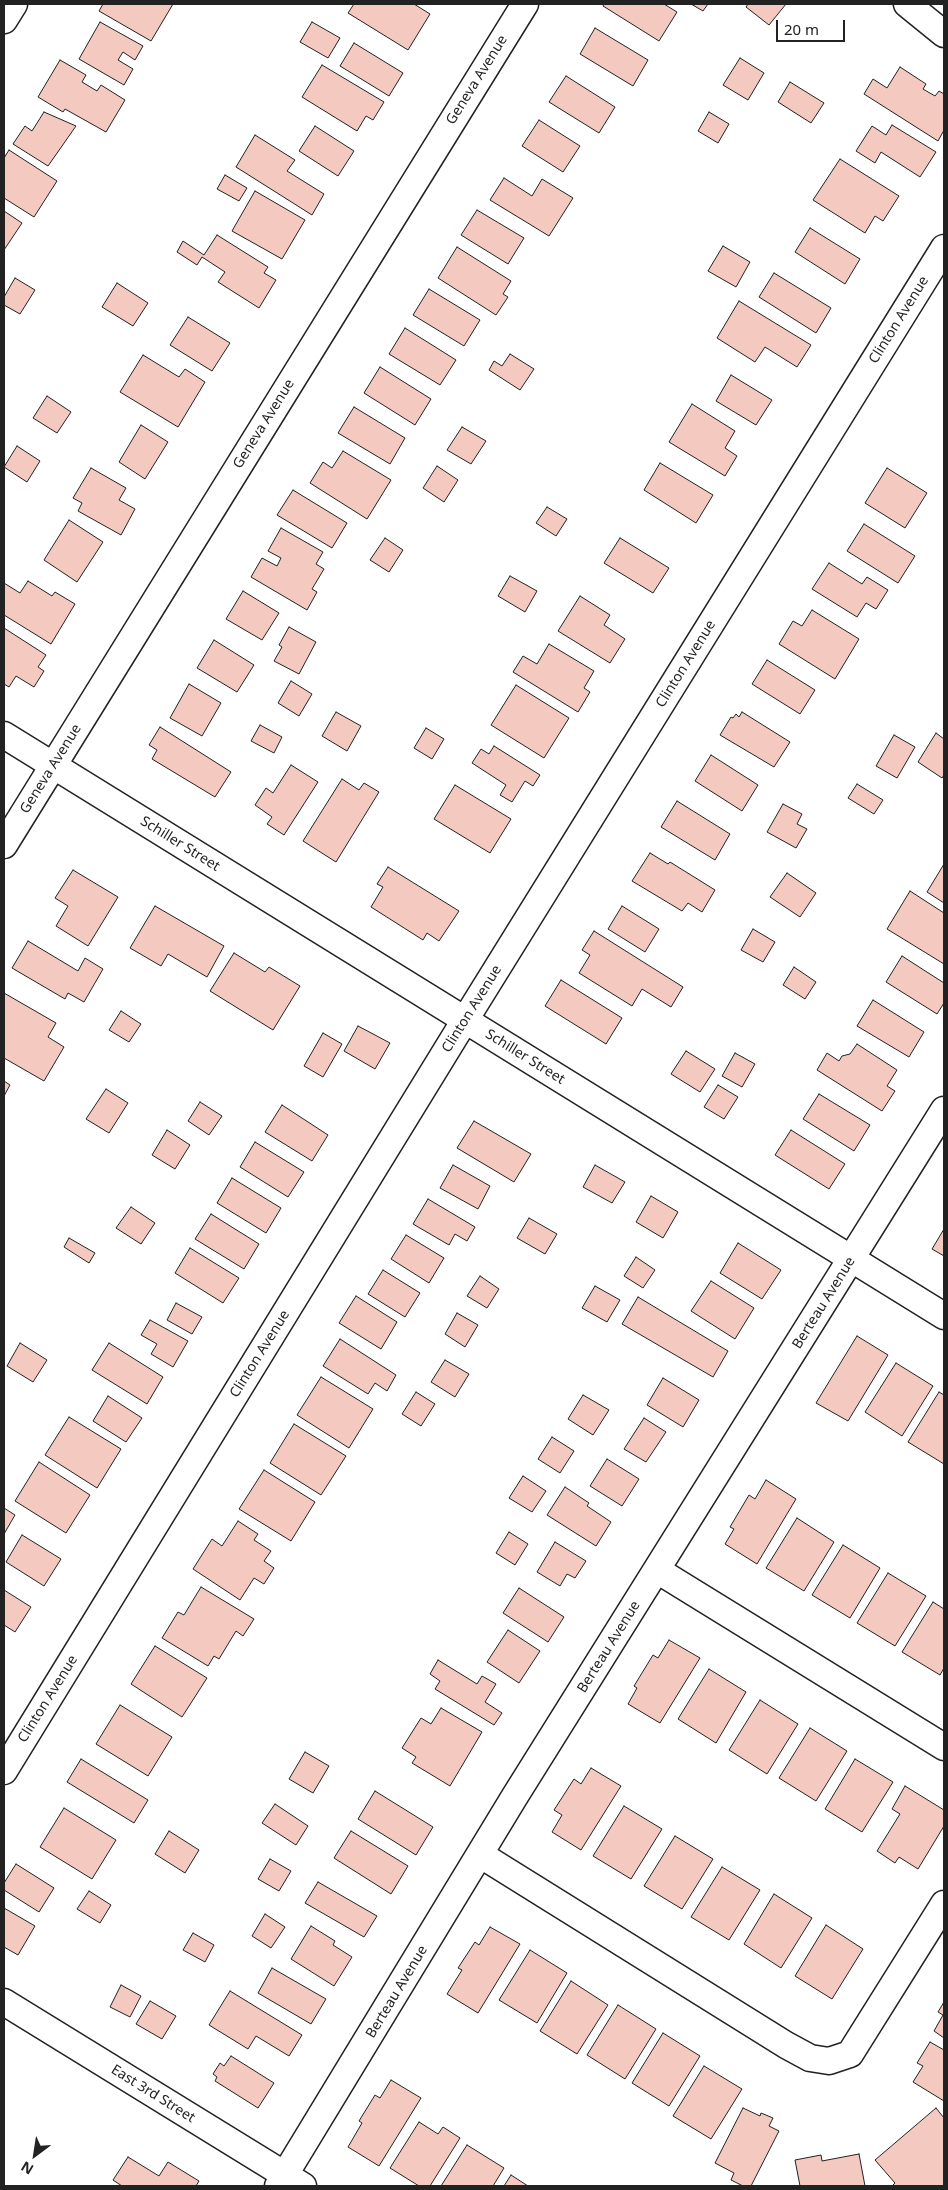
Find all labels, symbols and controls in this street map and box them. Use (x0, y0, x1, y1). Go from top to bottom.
scale bar (778, 10, 847, 42)
text: 20 m (784, 19, 819, 39)
street label: Geneva Avenue (443, 32, 511, 128)
street label: Clinton Avenue (865, 273, 933, 367)
street label: Geneva Avenue (230, 376, 298, 472)
street label: Clinton Avenue (652, 617, 720, 711)
street label: Geneva Avenue (17, 721, 85, 817)
street label: Schiller Street (137, 813, 223, 875)
street label: Clinton Avenue (438, 962, 506, 1056)
street label: Schiller Street (482, 1026, 568, 1088)
street label: Berteau Avenue (789, 1254, 859, 1352)
street label: Clinton Avenue (226, 1307, 294, 1401)
street label: Berteau Avenue (574, 1598, 644, 1696)
street label: Clinton Avenue (14, 1652, 82, 1746)
street label: Berteau Avenue (363, 1943, 431, 2041)
street label: East 3rd Street (108, 2061, 198, 2127)
north arrow (10, 2130, 60, 2180)
text: N (17, 2157, 37, 2179)

